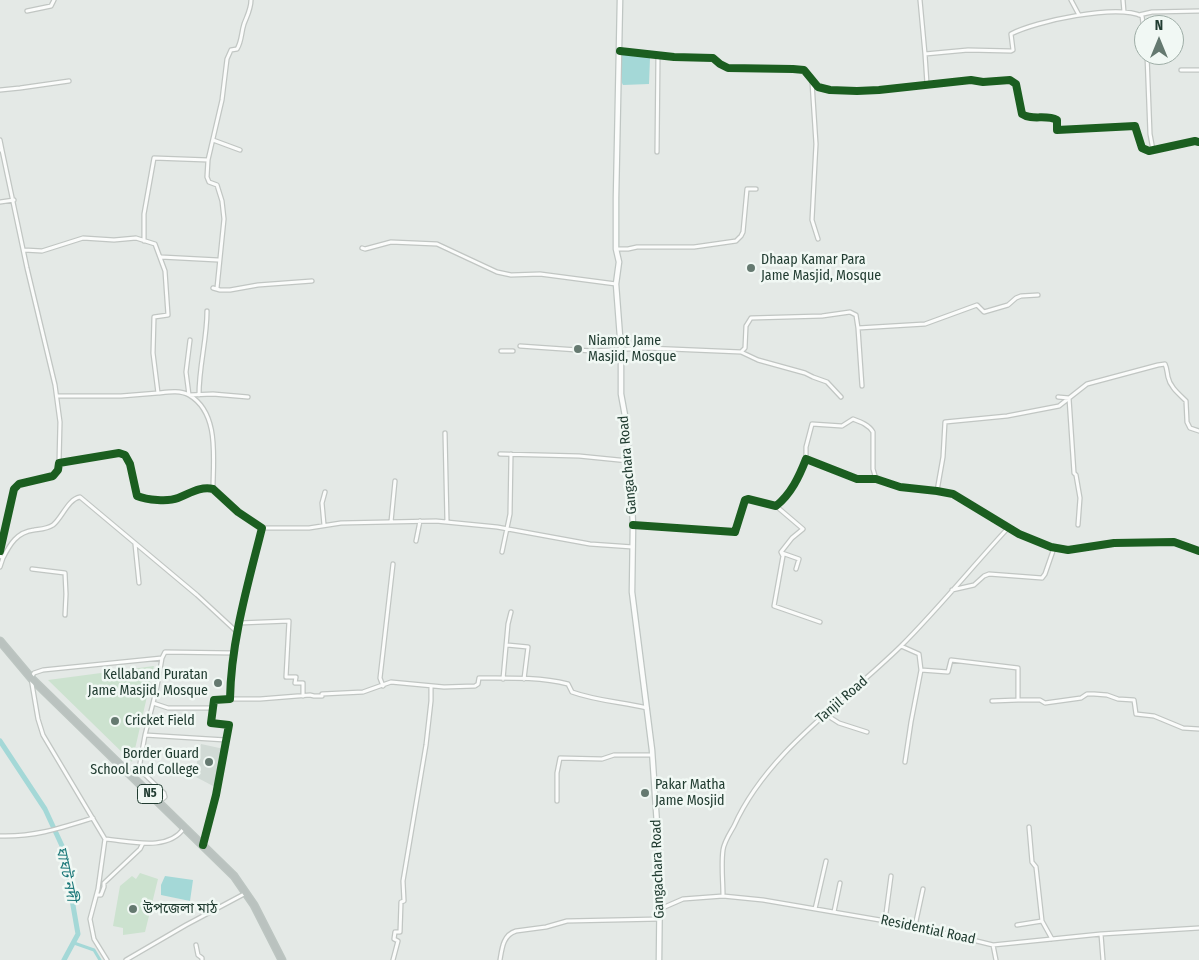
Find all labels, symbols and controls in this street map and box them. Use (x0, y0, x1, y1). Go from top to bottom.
north arrow (1134, 15, 1184, 65)
text: N (1155, 17, 1163, 34)
place label: Dhaap Kamar Para Jame Masjid, Mosque (761, 252, 881, 284)
marker: Dhaap Kamar Para Jame Masjid, Mosque (745, 262, 757, 274)
place label: Niamot Jame Masjid, Mosque (588, 333, 677, 366)
marker: Niamot Jame Masjid, Mosque (572, 343, 584, 355)
street label: Gangachara Road (615, 415, 641, 515)
place label: Kellaband Puratan Jame Masjid, Mosque (88, 667, 208, 700)
street label: Tanjil Road (813, 673, 871, 727)
marker: Kellaband Puratan Jame Masjid, Mosque (212, 677, 224, 689)
place label: Cricket Field (125, 713, 195, 729)
marker: Cricket Field (109, 715, 121, 727)
place label: Border Guard School and College (90, 746, 199, 779)
marker: Border Guard School and College (203, 756, 215, 768)
place label: Pakar Matha Jame Mosjid (655, 777, 725, 810)
road number: N5 (138, 784, 162, 804)
marker: Pakar Matha Jame Mosjid (639, 787, 651, 799)
street label: Gangachara Road (648, 819, 668, 919)
water label: ঘাঘট নদী (51, 845, 81, 903)
place label: উপজেলা মাঠ (143, 901, 217, 917)
marker: উপজেলা মাঠ (127, 903, 139, 915)
street label: Residential Road (879, 912, 977, 948)

